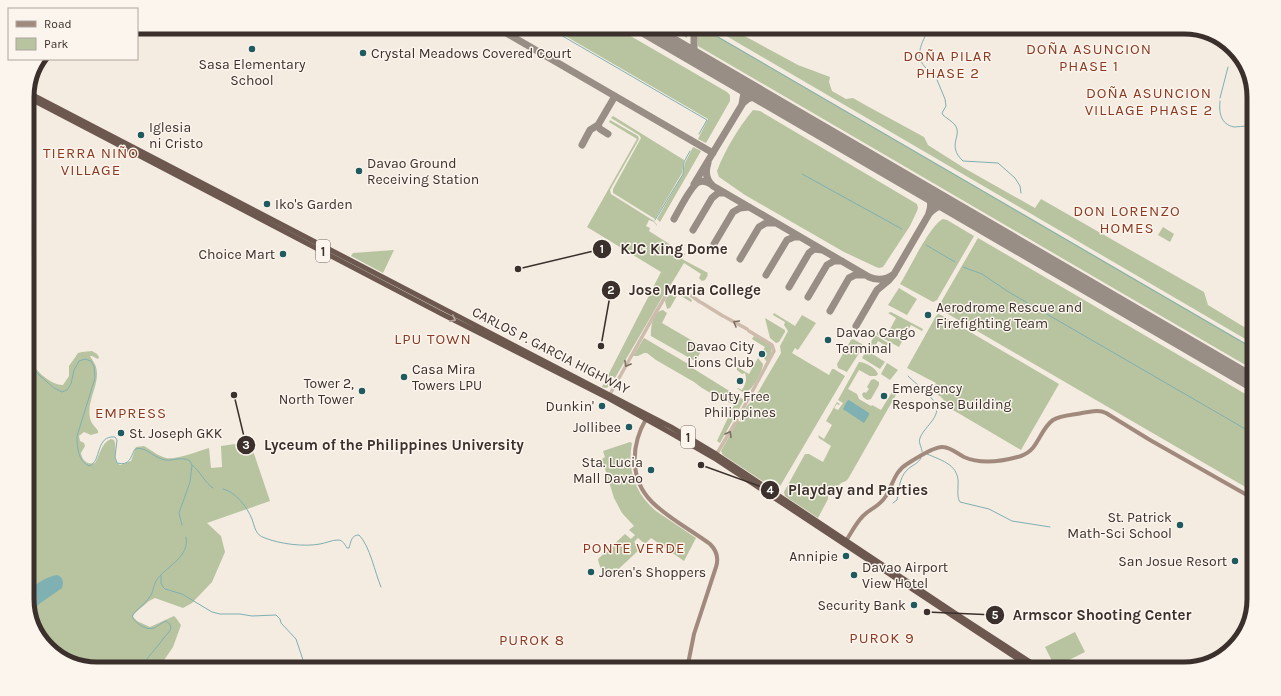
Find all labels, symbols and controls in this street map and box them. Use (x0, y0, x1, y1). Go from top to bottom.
legend (8, 8, 138, 60)
text: Road (44, 17, 72, 31)
text: Park (44, 37, 69, 51)
district label: DOÑA ASUNCION PHASE 1 (1026, 40, 1152, 75)
marker: Sasa Elementary School (247, 44, 257, 54)
place label: Crystal Meadows Covered Court (371, 45, 572, 62)
district label: DOÑA PILAR PHASE 2 (903, 47, 993, 82)
marker: Crystal Meadows Covered Court (358, 48, 368, 58)
place label: Sasa Elementary School (199, 56, 306, 89)
district label: DOÑA ASUNCION VILLAGE PHASE 2 (1085, 84, 1213, 119)
place label: Iglesia ni Cristo (149, 119, 203, 152)
marker: Iglesia ni Cristo (136, 130, 146, 140)
district label: TIERRA NIÑO VILLAGE (43, 144, 139, 179)
place label: Davao Ground Receiving Station (367, 155, 479, 188)
marker: Davao Ground Receiving Station (354, 166, 364, 176)
place label: Iko's Garden (275, 196, 353, 213)
marker: Iko's Garden (262, 199, 272, 209)
district label: DON LORENZO HOMES (1073, 202, 1181, 237)
callout: KJC King Dome (592, 235, 735, 262)
road number: 1 (316, 240, 330, 262)
text: KJC King Dome (620, 240, 728, 258)
text: 1 (600, 242, 604, 256)
place label: Choice Mart (199, 246, 275, 263)
marker: Choice Mart (278, 249, 288, 259)
callout: Jose Maria College (601, 277, 769, 304)
text: Jose Maria College (629, 281, 761, 299)
text: 2 (607, 283, 615, 297)
place label: Aerodrome Rescue and Firefighting Team (936, 299, 1082, 332)
street label: CARLOS P. GARCIA HIGHWAY (469, 303, 633, 398)
marker: Aerodrome Rescue and Firefighting Team (923, 310, 933, 320)
one-way arrow (449, 315, 457, 322)
one-way arrow (733, 321, 740, 328)
place label: Davao Cargo Terminal (836, 324, 915, 357)
district label: LPU TOWN (394, 330, 472, 348)
marker: Davao Cargo Terminal (823, 335, 833, 345)
place label: Davao City Lions Club (687, 338, 754, 371)
marker: Davao City Lions Club (757, 349, 767, 359)
one-way arrow (624, 360, 631, 367)
place label: Casa Mira Towers LPU (412, 361, 482, 394)
marker: Casa Mira Towers LPU (399, 372, 409, 382)
place label: Tower 2, North Tower (279, 375, 355, 408)
marker: Duty Free Philippines (735, 376, 745, 386)
place label: Emergency Response Building (892, 380, 1011, 413)
marker: Tower 2, North Tower (357, 386, 367, 396)
place label: Duty Free Philippines (704, 388, 776, 421)
marker: Emergency Response Building (879, 391, 889, 401)
place label: Dunkin' (545, 398, 594, 415)
marker: Dunkin' (597, 401, 607, 411)
district label: EMPRESS (95, 404, 167, 422)
place label: Jollibee (573, 419, 621, 436)
marker: Jollibee (624, 422, 634, 432)
place label: St. Joseph GKK (129, 425, 223, 442)
road number: 1 (681, 426, 695, 448)
marker: St. Joseph GKK (116, 428, 126, 438)
callout: Lyceum of the Philippines University (236, 431, 532, 458)
one-way arrow (724, 431, 731, 438)
text: Lyceum of the Philippines University (264, 436, 524, 454)
text: 3 (242, 438, 250, 452)
place label: Sta. Lucia Mall Davao (573, 454, 643, 487)
marker: Sta. Lucia Mall Davao (646, 465, 656, 475)
callout: Playday and Parties (760, 477, 936, 504)
text: Playday and Parties (788, 481, 928, 499)
text: 4 (766, 483, 774, 497)
place label: St. Patrick Math-Sci School (1067, 509, 1172, 542)
marker: St. Patrick Math-Sci School (1175, 520, 1185, 530)
district label: PONTE VERDE (582, 539, 686, 557)
place label: Annipie (789, 548, 838, 565)
marker: Annipie (841, 551, 851, 561)
place label: San Josue Resort (1118, 553, 1227, 570)
marker: San Josue Resort (1230, 556, 1240, 566)
place label: Davao Airport View Hotel (862, 559, 948, 592)
place label: Joren's Shoppers (599, 564, 706, 581)
marker: Joren's Shoppers (586, 567, 596, 577)
marker: Davao Airport View Hotel (849, 570, 859, 580)
place label: Security Bank (818, 597, 906, 614)
marker: Security Bank (909, 600, 919, 610)
callout: Armscor Shooting Center (985, 601, 1199, 628)
text: Armscor Shooting Center (1013, 606, 1191, 624)
text: 5 (992, 608, 999, 622)
district label: PUROK 9 (849, 629, 915, 647)
district label: PUROK 8 (499, 631, 565, 649)

